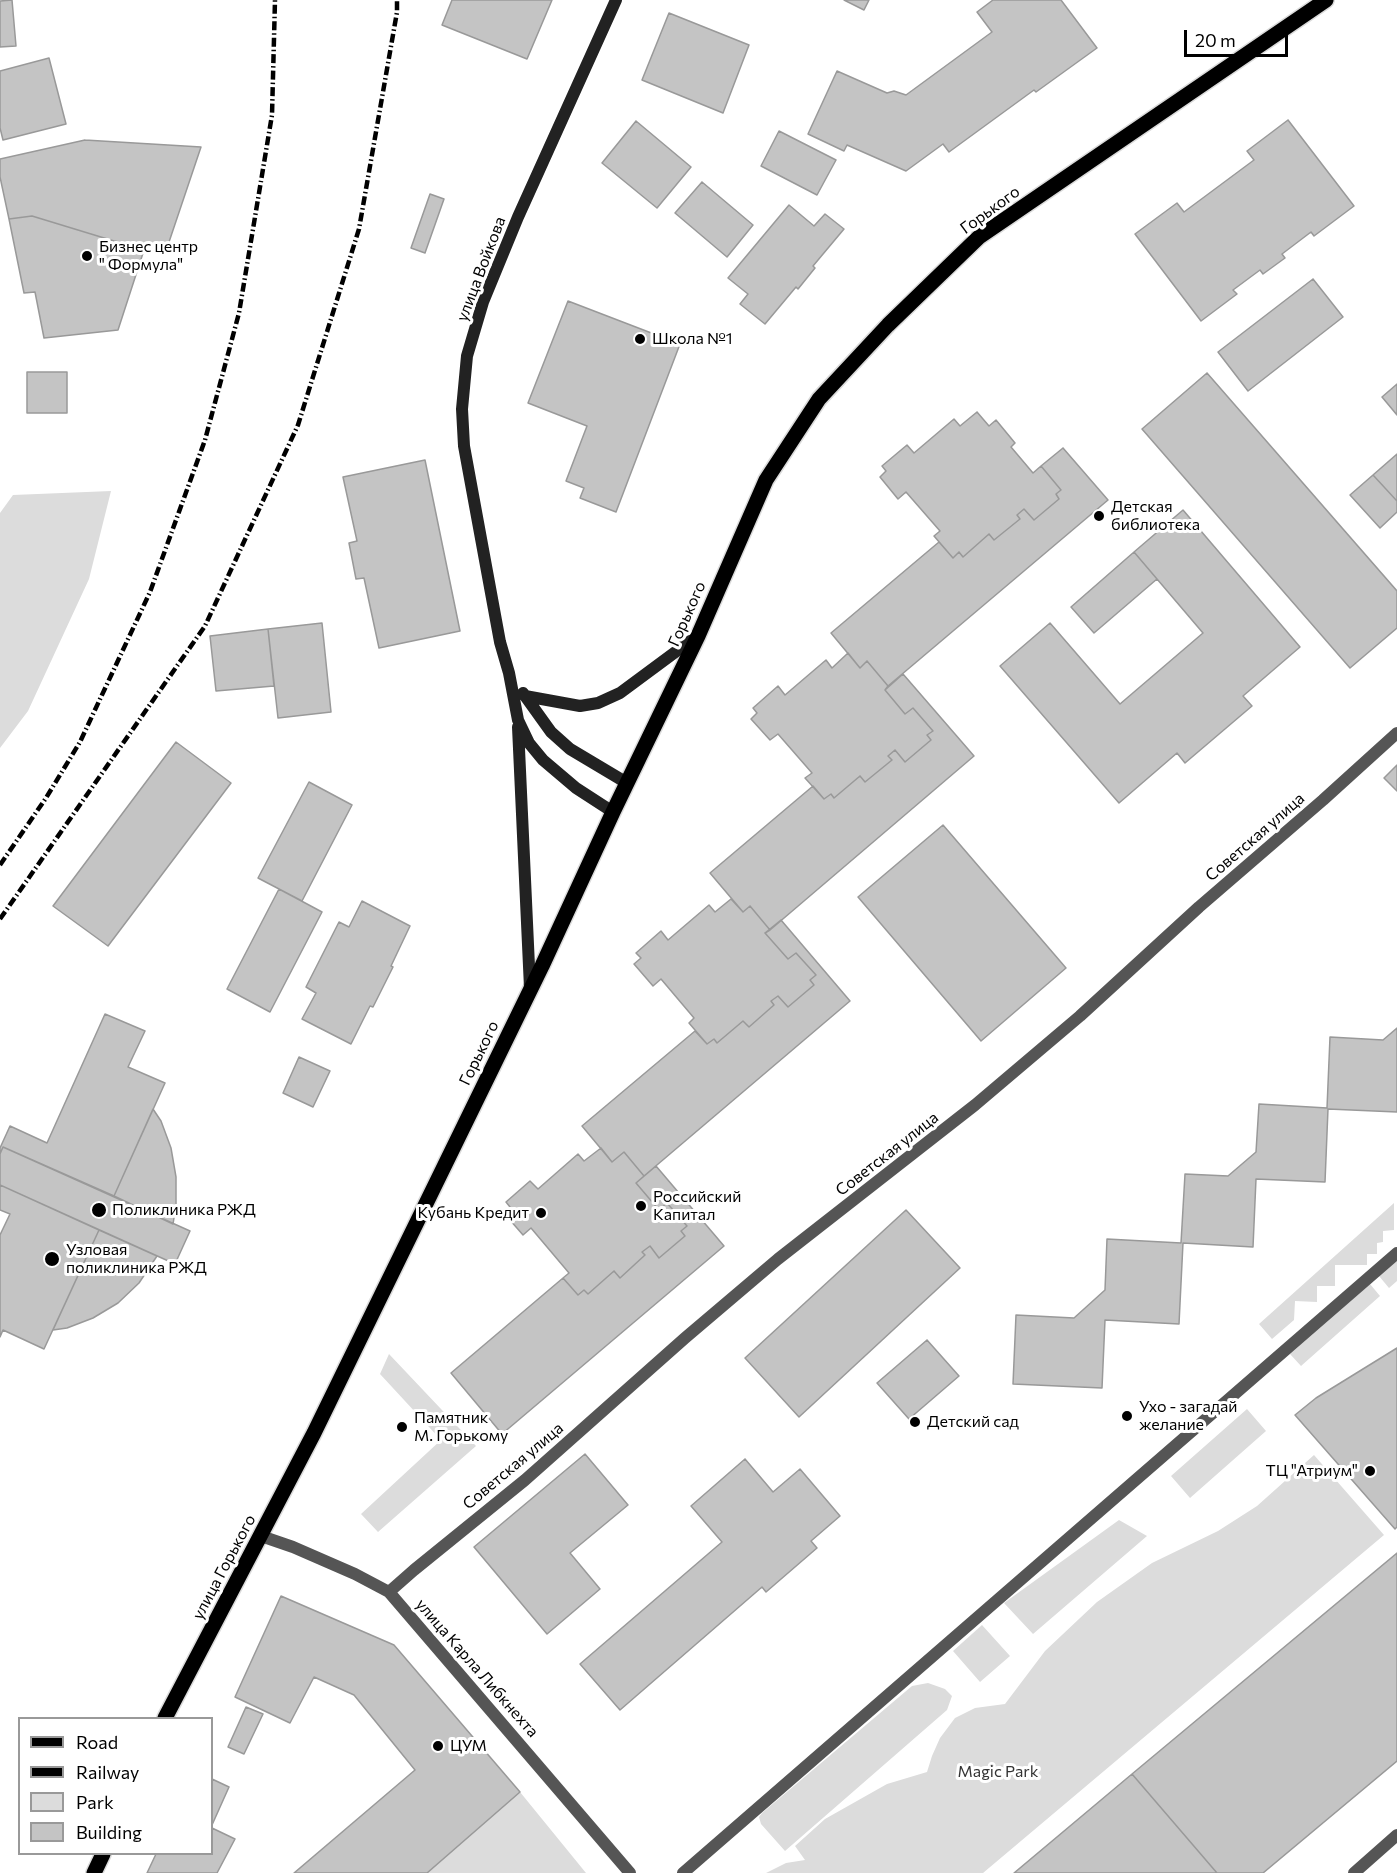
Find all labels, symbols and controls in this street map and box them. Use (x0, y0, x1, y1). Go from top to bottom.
scale bar (1187, 18, 1290, 56)
text: 20 m (1195, 29, 1236, 51)
street label: Горького (956, 182, 1024, 238)
street label: улица Войкова (452, 214, 510, 324)
place label: Бизнес центр " Формула" (99, 237, 198, 275)
marker: Бизнес центр " Формула" (80, 249, 94, 263)
place label: Школа №1 (652, 329, 733, 349)
marker: Школа №1 (633, 332, 647, 346)
place label: Детская библиотека (1111, 497, 1200, 535)
marker: Детская библиотека (1092, 509, 1106, 523)
street label: Горького (664, 579, 710, 649)
street label: Советская улица (1202, 789, 1308, 885)
street label: Горького (455, 1018, 503, 1088)
street label: Советская улица (832, 1108, 942, 1200)
place label: Российский Капитал (653, 1187, 741, 1225)
marker: Российский Капитал (634, 1199, 648, 1213)
place label: Поликлиника РЖД (112, 1200, 256, 1220)
marker: Поликлиника РЖД (90, 1201, 108, 1219)
place label: Кубань Кредит (418, 1203, 529, 1223)
marker: Кубань Кредит (534, 1206, 548, 1220)
place label: Узловая поликлиника РЖД (66, 1240, 207, 1278)
marker: Узловая поликлиника РЖД (43, 1250, 61, 1268)
place label: Ухо - загадай желание (1139, 1397, 1238, 1435)
place label: Памятник М. Горькому (414, 1408, 508, 1446)
marker: Ухо - загадай желание (1120, 1409, 1134, 1423)
place label: Детский сад (927, 1412, 1019, 1432)
marker: Детский сад (908, 1415, 922, 1429)
street label: Советская улица (459, 1419, 567, 1513)
marker: Памятник М. Горькому (395, 1420, 409, 1434)
place label: ТЦ "Атриум" (1266, 1461, 1358, 1481)
marker: ТЦ "Атриум" (1363, 1464, 1377, 1478)
street label: улица Горького (188, 1511, 260, 1623)
street label: улица Карла Либкнехта (412, 1595, 542, 1741)
legend (18, 1717, 213, 1855)
text: Road (76, 1731, 118, 1753)
place label: ЦУМ (450, 1736, 487, 1756)
marker: ЦУМ (431, 1739, 445, 1753)
text: Railway (76, 1761, 139, 1783)
park label: Magic Park (958, 1762, 1038, 1782)
text: Park (76, 1791, 114, 1813)
text: Building (76, 1821, 142, 1843)

